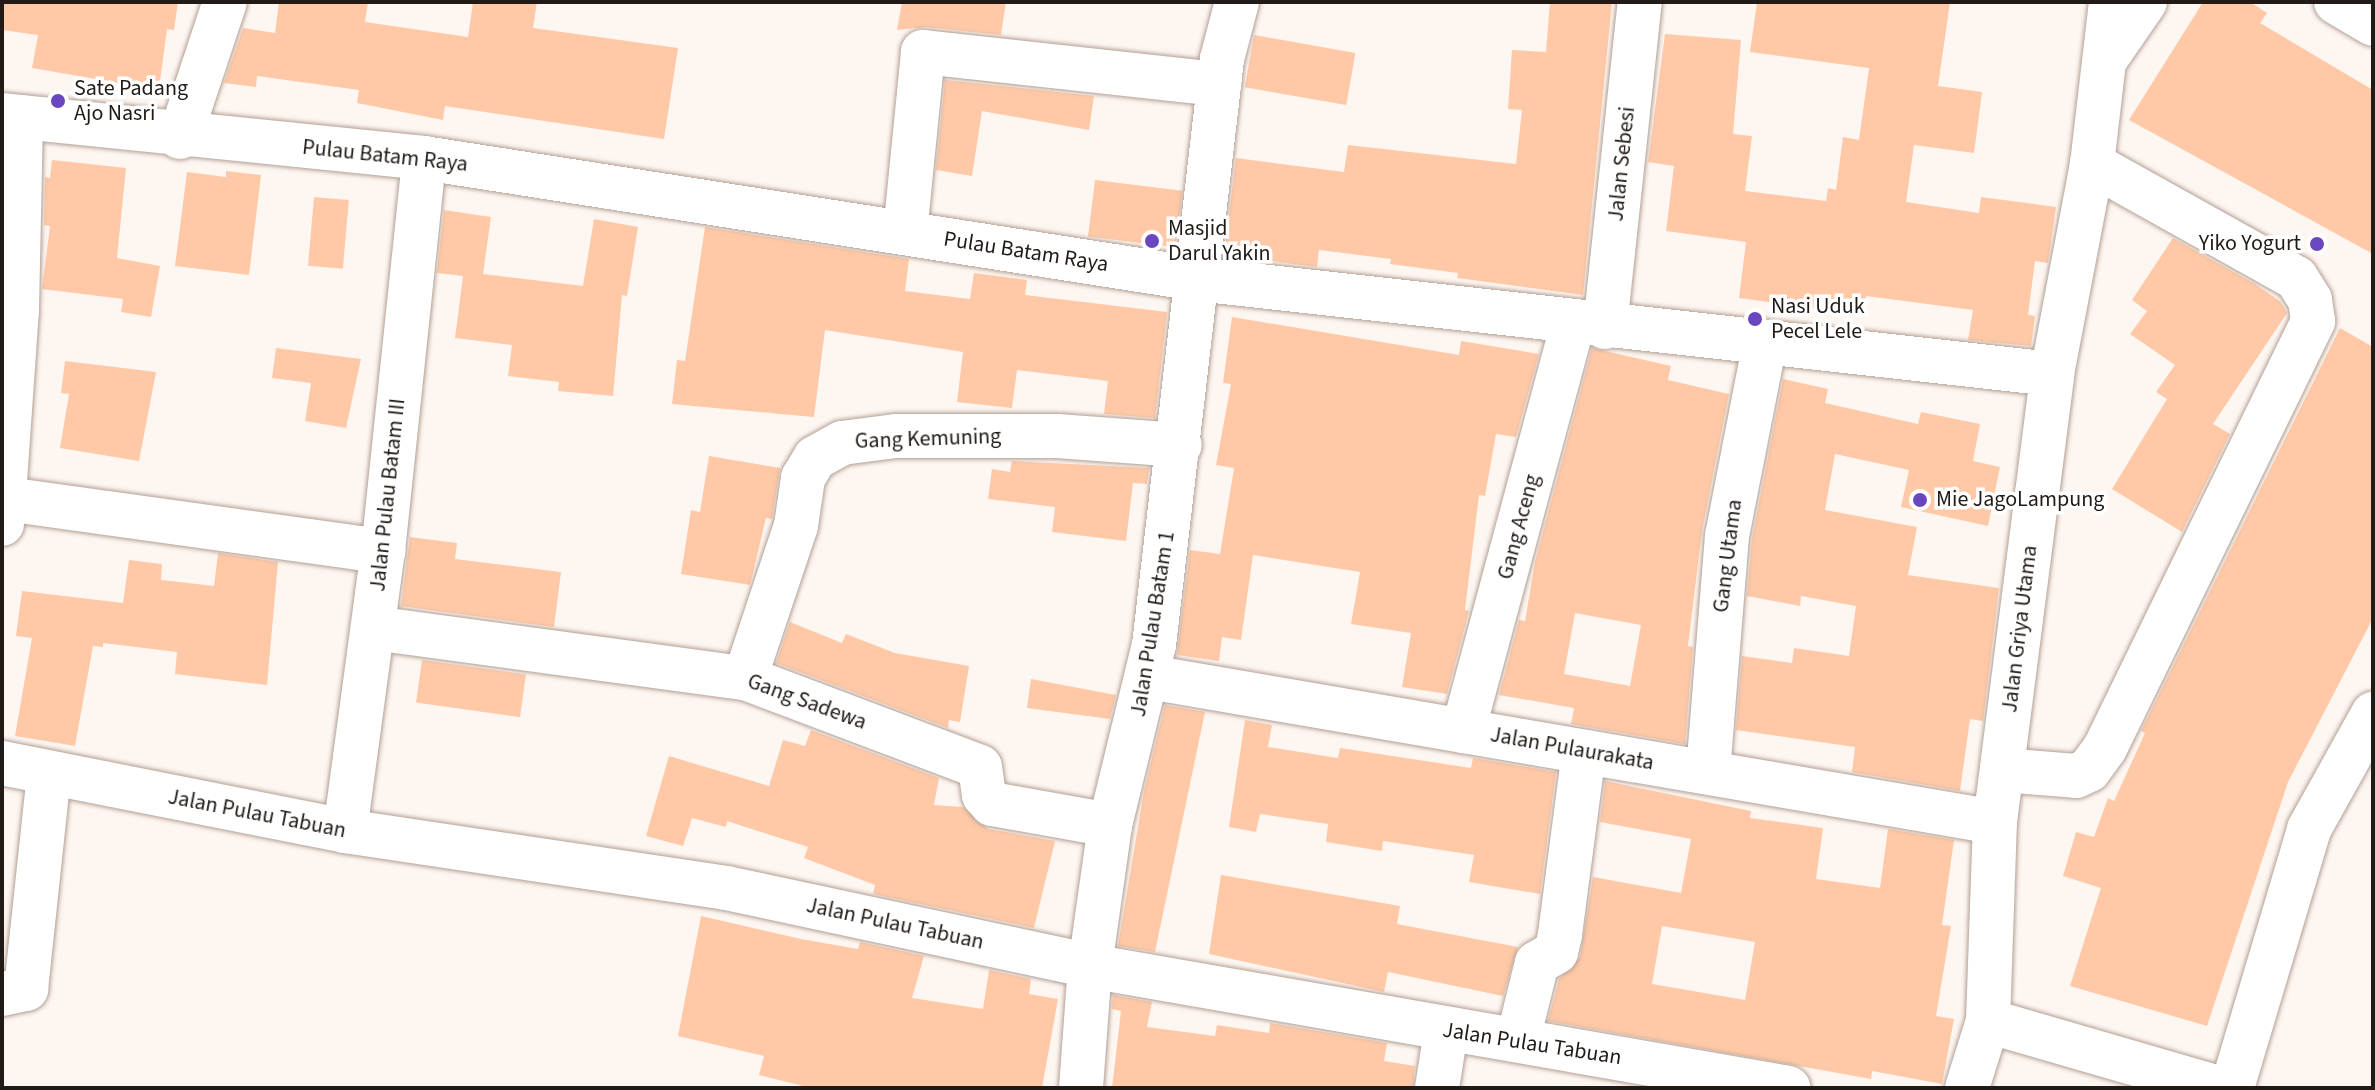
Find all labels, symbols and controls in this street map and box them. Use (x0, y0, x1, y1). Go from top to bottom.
place label: Sate Padang Ajo Nasri (74, 75, 188, 126)
marker: Sate Padang Ajo Nasri (49, 92, 67, 110)
street label: Jalan Sebesi (1603, 105, 1641, 223)
street label: Pulau Batam Raya (301, 134, 469, 178)
place label: Masjid Darul Yakin (1168, 215, 1271, 266)
street label: Pulau Batam Raya (942, 226, 1110, 278)
place label: Yiko Yogurt (2199, 231, 2301, 257)
marker: Masjid Darul Yakin (1143, 232, 1161, 250)
marker: Yiko Yogurt (2308, 235, 2326, 253)
place label: Nasi Uduk Pecel Lele (1771, 293, 1865, 344)
marker: Nasi Uduk Pecel Lele (1746, 310, 1764, 328)
street label: Jalan Pulau Batam III (365, 397, 411, 593)
street label: Gang Kemuning (854, 423, 1002, 455)
street label: Gang Aceng (1492, 472, 1546, 582)
place label: Mie JagoLampung (1936, 487, 2104, 513)
marker: Mie JagoLampung (1911, 491, 1929, 509)
street label: Gang Utama (1708, 498, 1748, 614)
street label: Jalan Pulau Batam 1 (1125, 529, 1181, 719)
street label: Jalan Griya Utama (1997, 544, 2043, 714)
street label: Gang Sadewa (744, 668, 870, 736)
street label: Jalan Pulaurakata (1488, 722, 1656, 776)
street label: Jalan Pulau Tabuan (166, 784, 348, 844)
street label: Jalan Pulau Tabuan (804, 892, 986, 956)
street label: Jalan Pulau Tabuan (1441, 1017, 1623, 1071)

